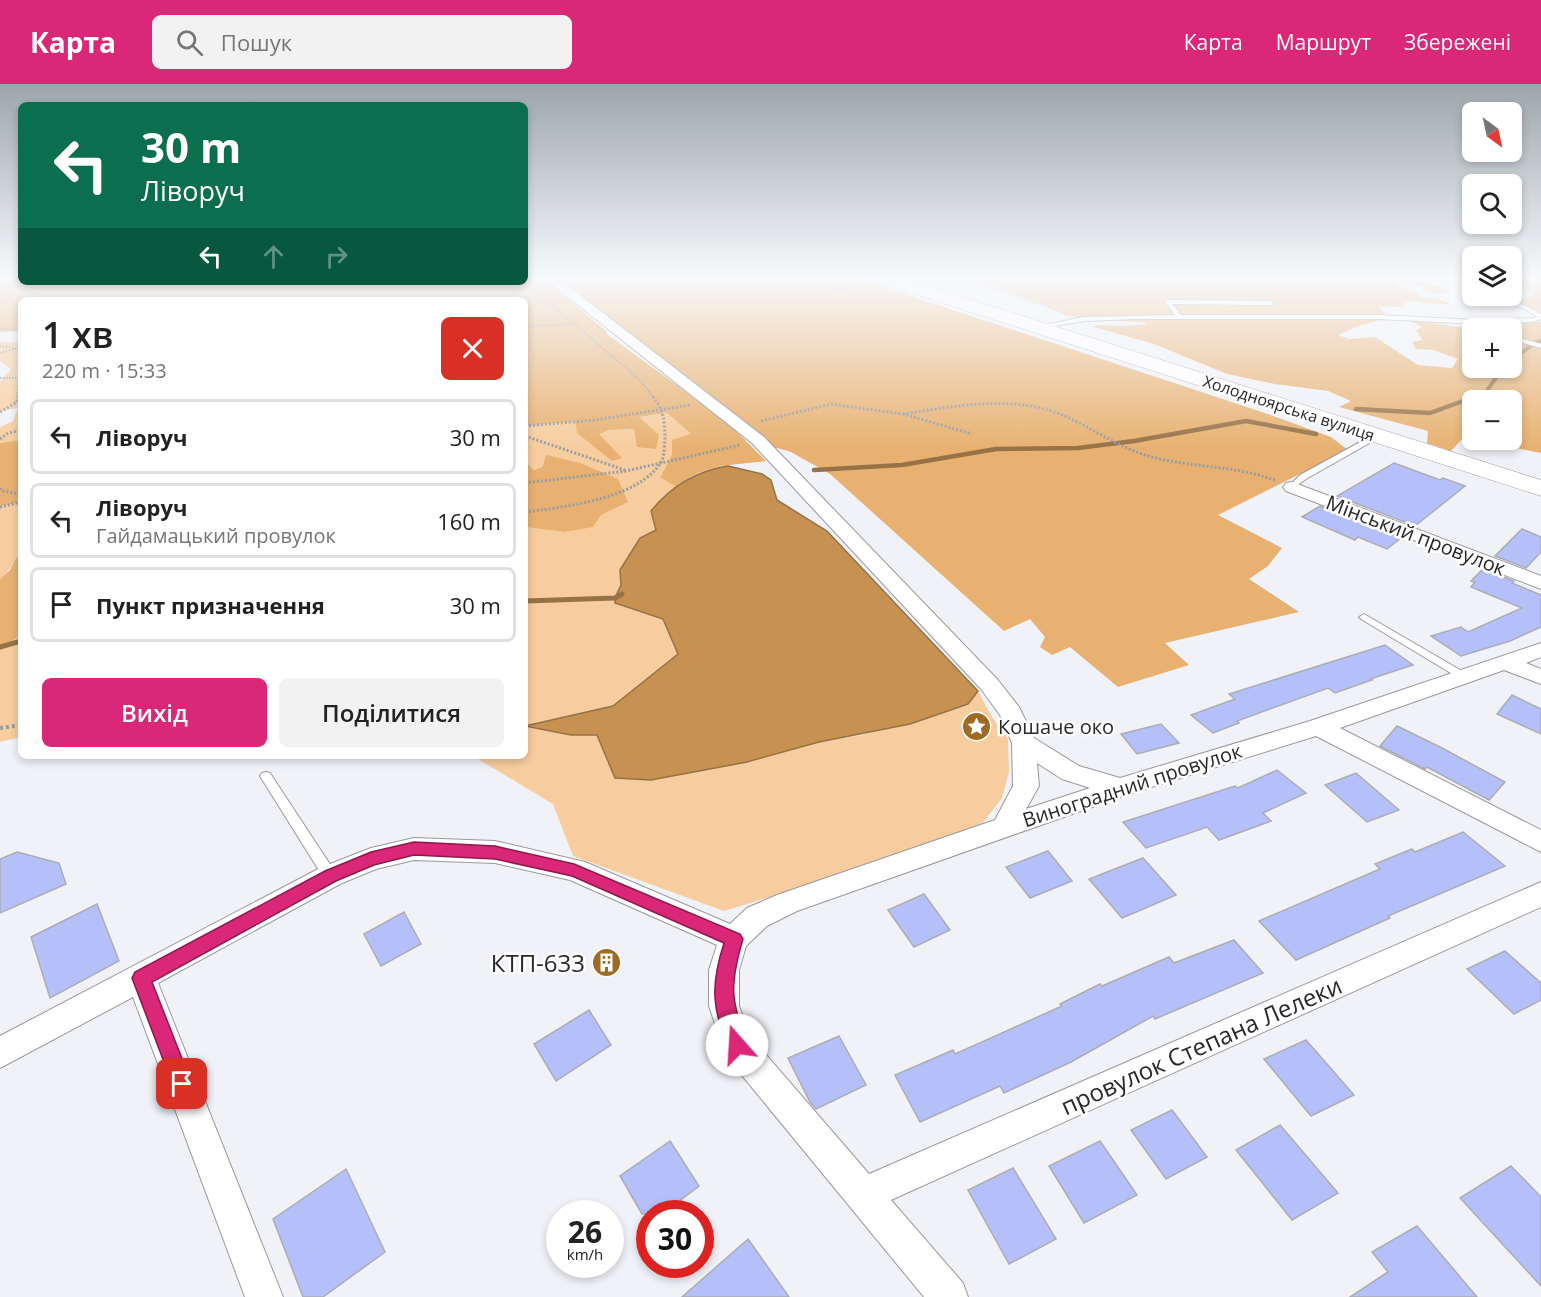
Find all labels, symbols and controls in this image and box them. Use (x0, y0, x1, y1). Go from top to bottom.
search box (152, 15, 572, 69)
text: Карта (30, 23, 116, 61)
icon: search (173, 26, 206, 59)
text: Пошук (221, 27, 292, 57)
text: Карта (1184, 28, 1243, 56)
text: Маршрут (1276, 28, 1371, 56)
text: Збережені (1404, 28, 1511, 56)
north arrow (1462, 102, 1522, 162)
map controls (1462, 102, 1522, 450)
text: 30 m (141, 118, 241, 175)
icon: left (42, 126, 120, 204)
text: Ліворуч (141, 172, 245, 209)
button: search (1462, 174, 1522, 234)
icon: left (194, 240, 227, 273)
icon: ahead (257, 240, 290, 273)
icon: right (320, 240, 353, 273)
button: layers (1462, 246, 1522, 306)
text: 1 хв (42, 310, 113, 359)
button: close (441, 317, 504, 380)
button: + (1462, 318, 1522, 378)
text: 220 m · 15:33 (42, 357, 167, 384)
street label: Холодноярська вулиця (1200, 370, 1378, 446)
button: − (1462, 390, 1522, 450)
icon: left (45, 420, 78, 453)
text: Ліворуч (96, 422, 187, 452)
text: 30 m (450, 422, 501, 452)
street label: Мінський провулок (1322, 488, 1510, 582)
text: Ліворуч (96, 492, 187, 522)
icon: left (45, 504, 78, 537)
text: 160 m (437, 506, 501, 536)
text: Гайдамацький провулок (96, 522, 336, 549)
icon: arrive (45, 588, 78, 621)
text: Пункт призначення (96, 590, 325, 620)
text: 30 m (450, 590, 501, 620)
button: Вихід (42, 678, 267, 747)
button: Поділитися (279, 678, 504, 747)
place icon: Кошаче око (961, 710, 993, 742)
place label: Кошаче око (998, 713, 1114, 740)
street label: Виноградний провулок (1019, 737, 1246, 833)
place label: КТП-633 (491, 946, 585, 979)
building icon: КТП-633 (590, 946, 622, 978)
street label: провулок Степана Лелеки (1055, 968, 1347, 1122)
position arrow (705, 1013, 769, 1077)
pin (156, 1058, 207, 1109)
icon: arrive (165, 1067, 198, 1100)
speed limit sign: 30 (636, 1200, 714, 1278)
text: 26 (568, 1211, 602, 1252)
text: km/h (567, 1244, 603, 1264)

